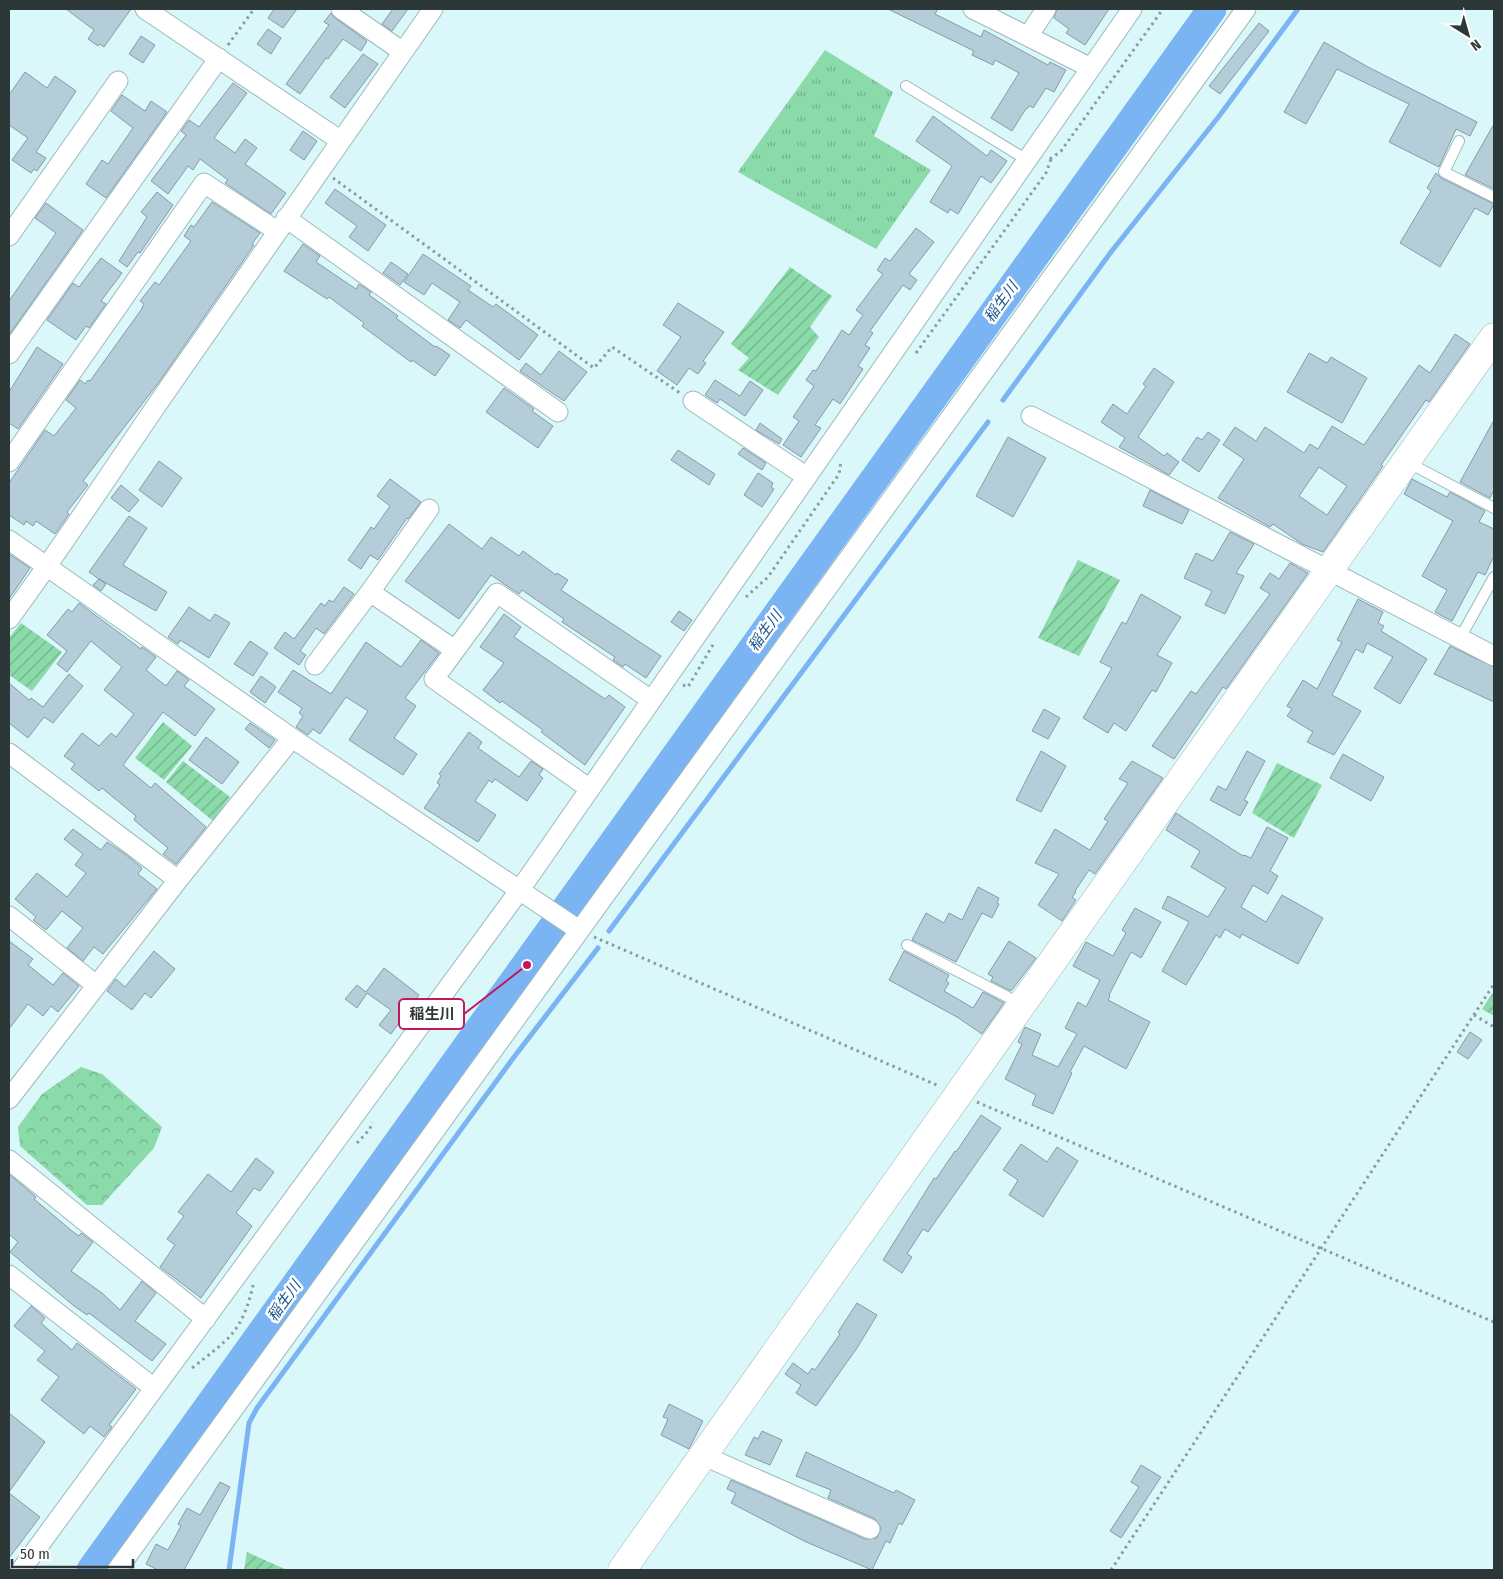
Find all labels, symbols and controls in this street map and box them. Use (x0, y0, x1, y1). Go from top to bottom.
north arrow (1443, 10, 1493, 60)
text: N (1467, 36, 1484, 54)
water label: 稲生川 (980, 277, 1023, 325)
water label: 稲生川 (744, 606, 787, 654)
callout: 稲生川 (399, 999, 464, 1029)
text: 稲生川 (409, 1005, 455, 1023)
water label: 稲生川 (263, 1276, 306, 1324)
scale bar (12, 1536, 134, 1568)
text: 50 m (20, 1545, 50, 1563)

